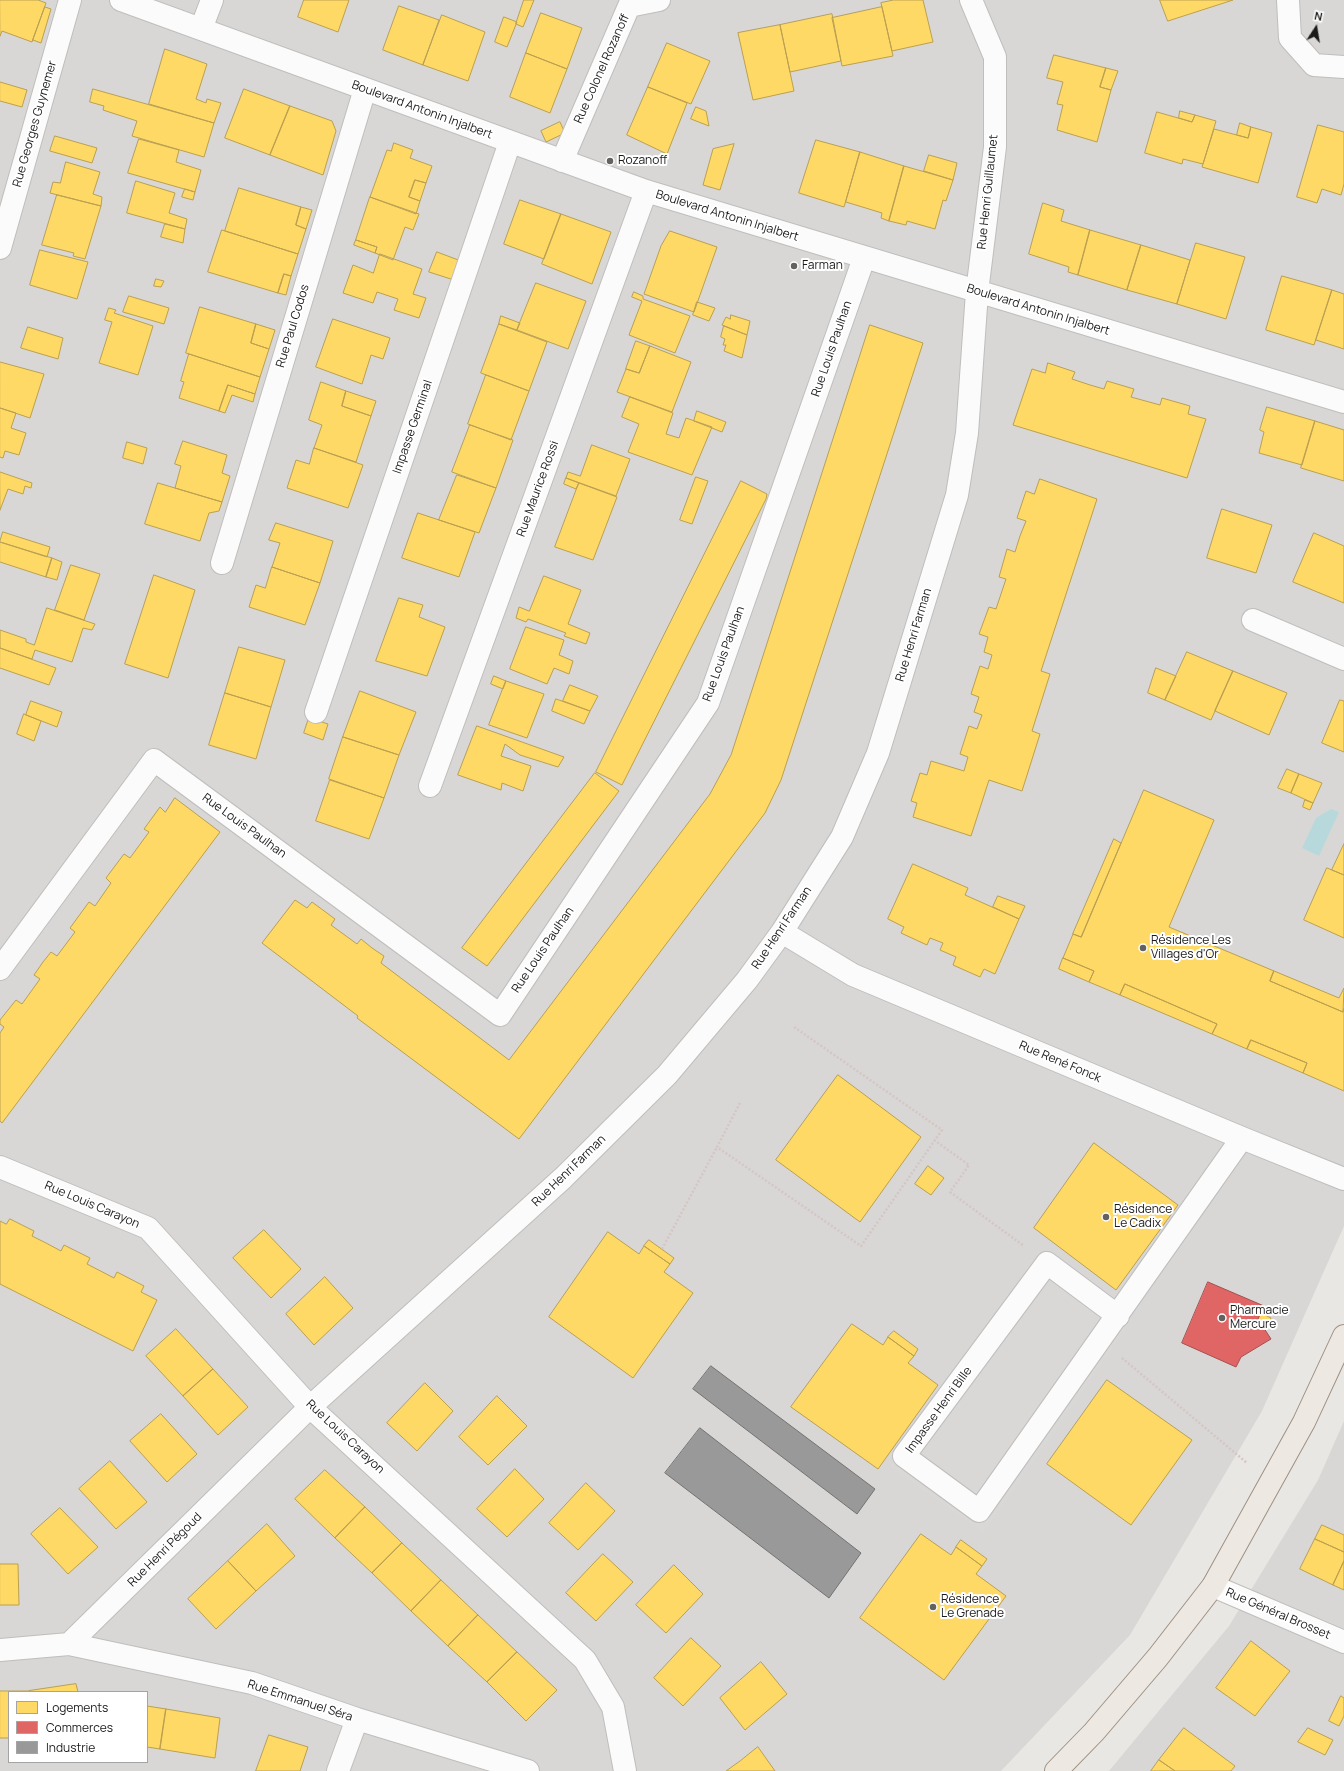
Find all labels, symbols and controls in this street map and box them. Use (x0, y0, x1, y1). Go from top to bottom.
north arrow (1296, 8, 1336, 48)
text: N (1313, 8, 1324, 24)
street label: Rue Colonel Rozanoff (571, 12, 633, 126)
street label: Rue Georges Guynemer (10, 59, 60, 189)
street label: Boulevard Antonin Injalbert (350, 78, 494, 142)
street label: Rue Henri Guillaumet (975, 134, 1001, 250)
place label: Rozanoff (618, 154, 667, 168)
marker: Rozanoff (605, 156, 615, 166)
street label: Boulevard Antonin Injalbert (654, 187, 800, 245)
place label: Farman (802, 259, 843, 273)
marker: Farman (789, 261, 799, 271)
street label: Boulevard Antonin Injalbert (965, 281, 1111, 339)
street label: Rue Paul Codos (274, 283, 312, 369)
street label: Rue Louis Paulhan (809, 299, 855, 399)
street label: Impasse Germinal (390, 378, 436, 476)
street label: Rue Maurice Rossi (514, 439, 562, 539)
street label: Rue Henri Farman (893, 587, 935, 683)
street label: Rue Louis Paulhan (700, 604, 748, 704)
street label: Rue Louis Paulhan (199, 791, 289, 861)
street label: Rue Henri Farman (749, 884, 815, 972)
street label: Rue Louis Paulhan (509, 904, 577, 996)
place label: Résidence Les Villages d'Or (1151, 934, 1231, 962)
marker: Résidence Les Villages d'Or (1138, 943, 1148, 953)
street label: Rue René Fonck (1017, 1038, 1103, 1086)
street label: Rue Henri Farman (529, 1132, 609, 1210)
street label: Rue Louis Carayon (42, 1178, 142, 1232)
place label: Résidence Le Cadix (1114, 1203, 1172, 1231)
marker: Résidence Le Cadix (1101, 1212, 1111, 1222)
place label: Pharmacie Mercure (1230, 1304, 1288, 1332)
marker: Pharmacie Mercure (1217, 1313, 1227, 1323)
street label: Impasse Henri Bille (903, 1364, 975, 1456)
street label: Rue Louis Carayon (303, 1397, 387, 1477)
street label: Rue Henri Pégoud (125, 1510, 205, 1590)
street label: Rue Général Brosset (1223, 1585, 1333, 1643)
place label: Résidence Le Grenade (941, 1593, 1004, 1621)
marker: Résidence Le Grenade (928, 1602, 938, 1612)
street label: Rue Emmanuel Séra (246, 1677, 354, 1725)
legend (8, 1691, 148, 1763)
text: Logements (46, 1699, 108, 1716)
text: Commerces (46, 1719, 113, 1736)
text: Industrie (46, 1739, 95, 1756)

